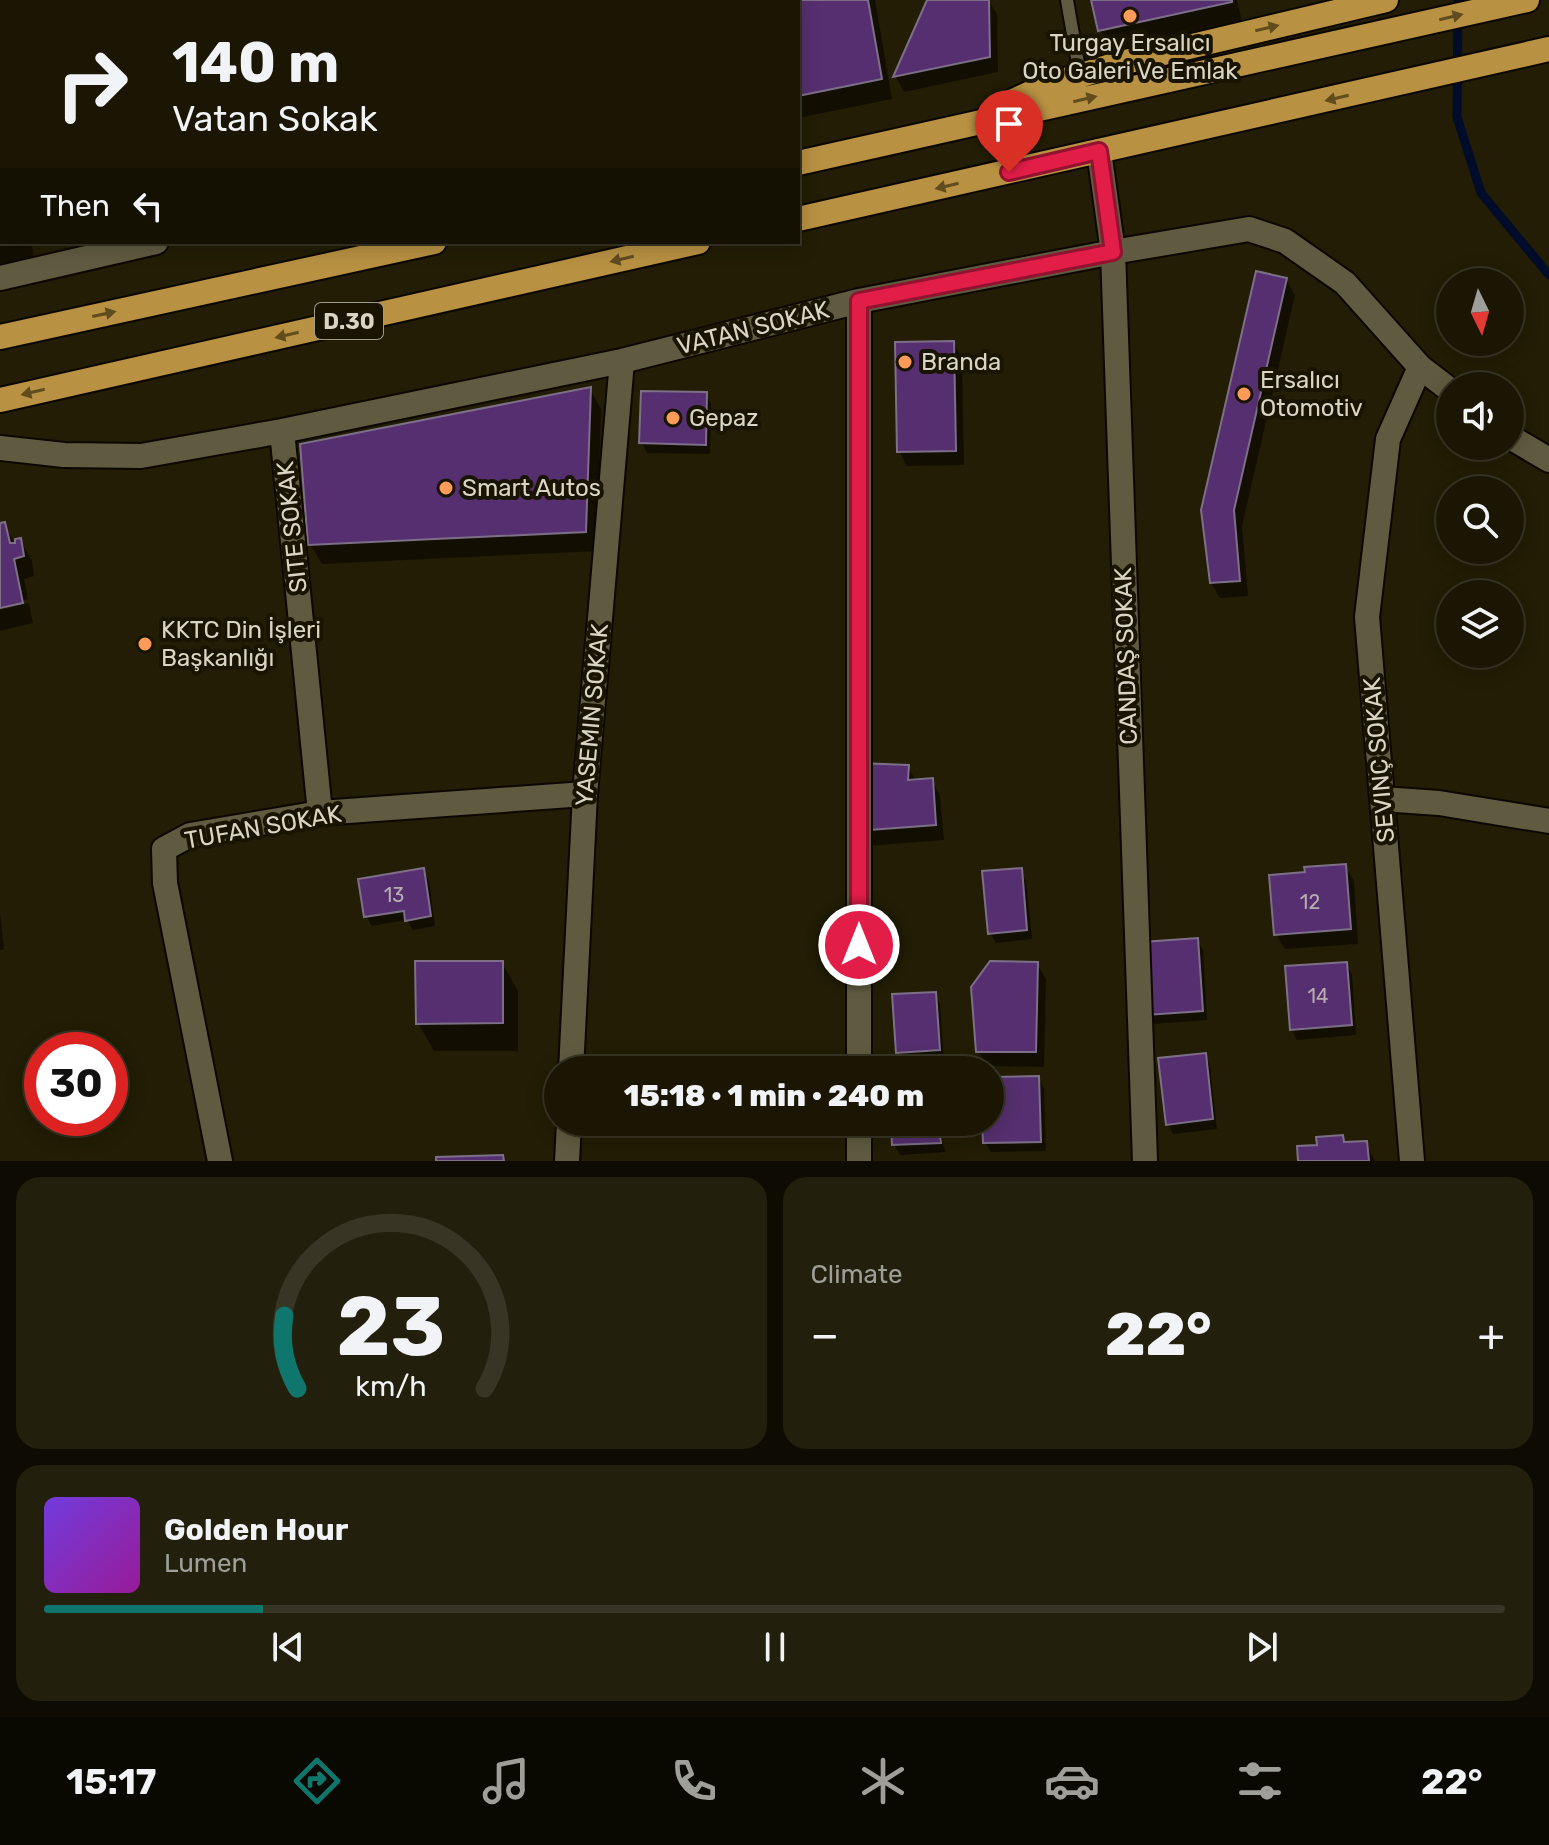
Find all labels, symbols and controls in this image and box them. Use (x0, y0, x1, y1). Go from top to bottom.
marker: Turgay Ersalıcı Oto Galeri Ve Emlak (1121, 7, 1139, 25)
one-way arrow (1438, 10, 1463, 23)
one-way arrow (1255, 21, 1280, 34)
place label: Turgay Ersalıcı Oto Galeri Ve Emlak (1022, 29, 1238, 85)
text: 140 m (172, 30, 339, 96)
icon: right (40, 32, 144, 136)
pin (975, 90, 1043, 172)
one-way arrow (1073, 92, 1098, 105)
one-way arrow (1325, 92, 1350, 104)
text: Vatan Sokak (172, 97, 378, 140)
icon: arrive (987, 102, 1031, 146)
one-way arrow (934, 180, 959, 193)
icon: left (126, 184, 170, 228)
text: Then (40, 188, 110, 224)
one-way arrow (609, 253, 634, 266)
north arrow (1436, 268, 1524, 356)
map controls (1436, 268, 1524, 668)
street label: VATAN SOKAK (674, 295, 832, 360)
road number: D.30 (315, 303, 383, 339)
one-way arrow (91, 307, 116, 320)
one-way arrow (274, 329, 299, 342)
place label: Branda (921, 348, 1001, 376)
marker: Branda (896, 353, 914, 371)
place label: Ersalıcı Otomotiv (1260, 366, 1363, 422)
button: sound (1436, 372, 1524, 460)
marker: Ersalıcı Otomotiv (1235, 385, 1253, 403)
one-way arrow (20, 387, 45, 399)
place label: Gepaz (689, 404, 759, 432)
marker: Gepaz (664, 409, 682, 427)
street label: SITE SOKAK (271, 459, 313, 594)
place label: Smart Autos (462, 474, 601, 502)
button: search (1436, 476, 1524, 564)
marker: Smart Autos (437, 479, 455, 497)
street label: CANDAŞ SOKAK (1109, 566, 1143, 745)
button: layers (1436, 580, 1524, 668)
place label: KKTC Din İşleri Başkanlığı (161, 616, 321, 672)
street label: YASEMIN SOKAK (570, 622, 614, 808)
marker: KKTC Din İşleri Başkanlığı (136, 635, 154, 653)
street label: SEVINÇ SOKAK (1358, 675, 1400, 844)
street label: TUFAN SOKAK (183, 799, 344, 855)
house number: 13 (384, 883, 404, 907)
house number: 12 (1300, 890, 1320, 914)
position arrow (817, 903, 901, 987)
house number: 14 (1308, 984, 1328, 1008)
speed limit sign: 30 (24, 1032, 128, 1136)
text: 15:18 · 1 min · 240 m (624, 1078, 924, 1114)
text: Climate (811, 1259, 903, 1290)
text: 23 (337, 1277, 446, 1376)
text: 22° (1105, 1299, 1212, 1370)
text: − (811, 1309, 839, 1361)
text: + (1478, 1309, 1505, 1361)
text: km/h (356, 1369, 427, 1403)
text: Golden Hour (164, 1512, 348, 1548)
text: Lumen (164, 1548, 247, 1579)
icon: previous (266, 1625, 310, 1669)
icon: pause (753, 1625, 797, 1669)
icon: next (1240, 1625, 1284, 1669)
icon: directions (289, 1753, 345, 1809)
icon: music (478, 1753, 534, 1809)
icon: phone (666, 1753, 722, 1809)
icon: climate (855, 1753, 911, 1809)
icon: car (1044, 1753, 1100, 1809)
icon: filters (1232, 1753, 1288, 1809)
text: 15:17 (66, 1760, 157, 1803)
text: 22° (1421, 1760, 1483, 1803)

